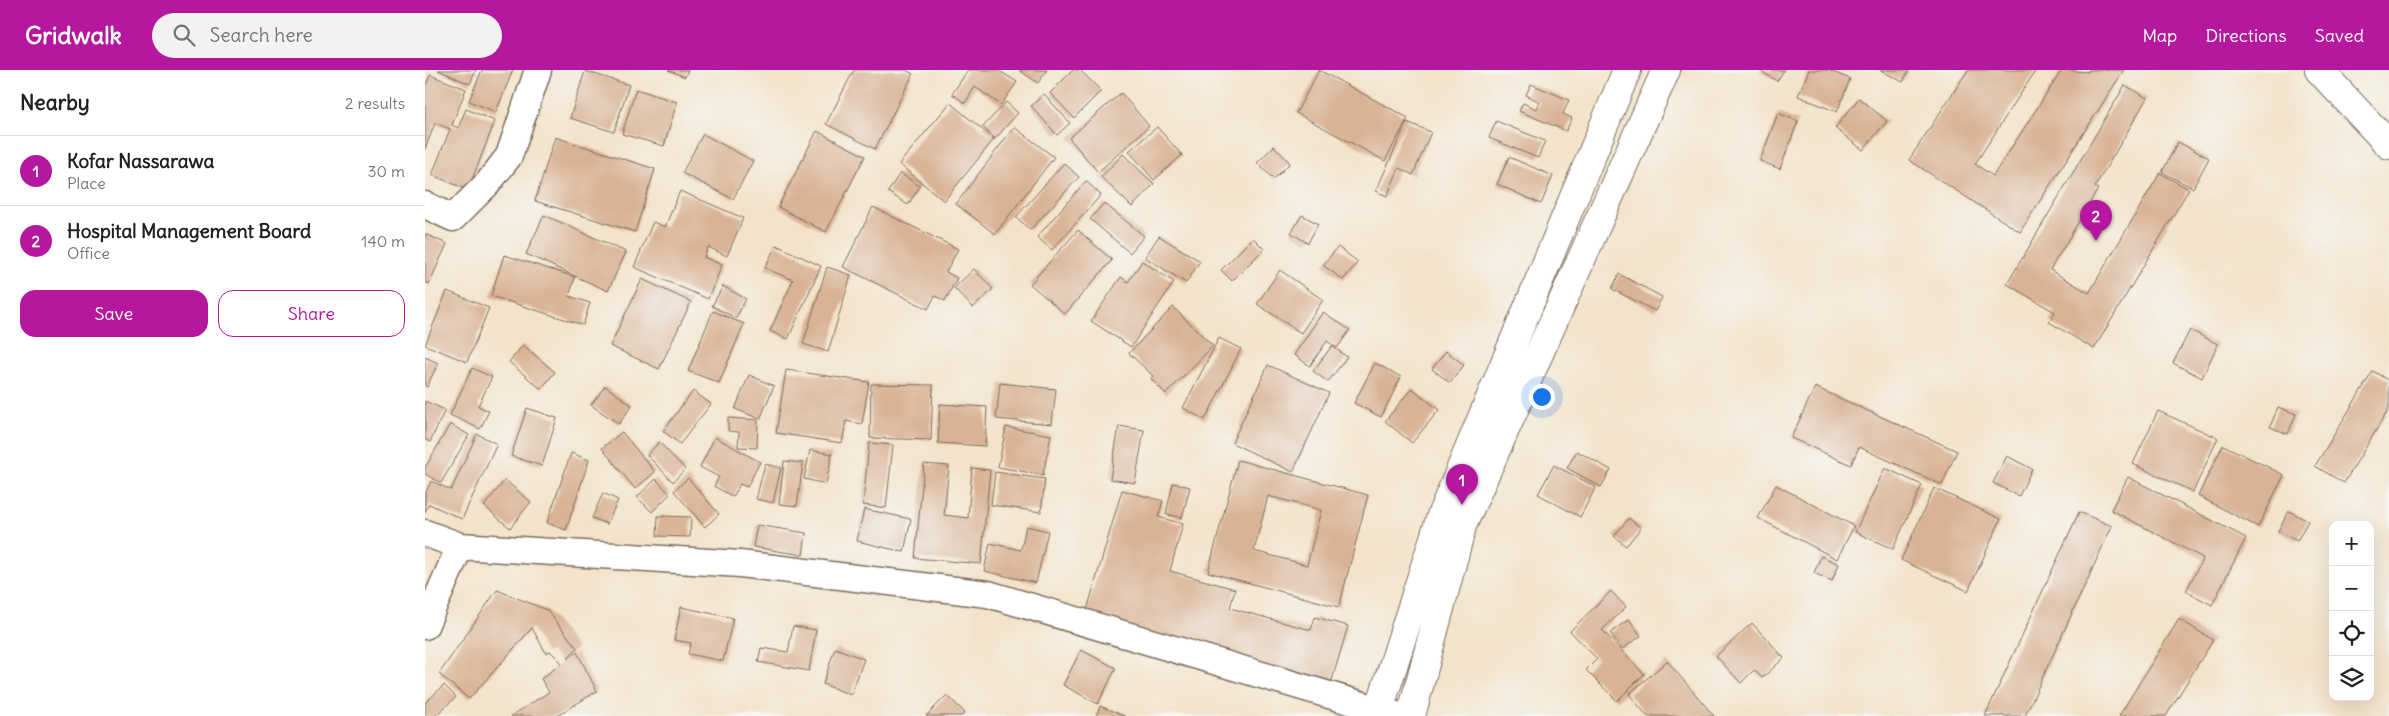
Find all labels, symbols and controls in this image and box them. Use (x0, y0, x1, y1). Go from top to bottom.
search box (152, 13, 502, 58)
text: Gridwalk (25, 20, 122, 50)
icon: search (170, 21, 198, 49)
text: Search here (210, 23, 313, 47)
text: Map (2142, 24, 2177, 47)
text: Directions (2205, 24, 2287, 47)
text: Saved (2315, 24, 2364, 47)
text: Nearby (20, 89, 90, 116)
text: 2 results (345, 93, 405, 113)
text: Kofar Nassarawa (67, 149, 214, 173)
text: 1 (33, 161, 39, 181)
text: 30 m (368, 161, 405, 181)
text: Place (67, 173, 106, 193)
pin: 2 (2080, 200, 2112, 241)
text: Hospital Management Board (67, 219, 311, 243)
text: 2 (32, 231, 40, 251)
text: 140 m (361, 231, 405, 251)
text: Office (67, 243, 110, 263)
button: Save (20, 290, 208, 337)
button: Share (218, 290, 405, 337)
your location (1529, 384, 1555, 410)
pin: 1 (1446, 464, 1478, 505)
map controls (2329, 521, 2374, 701)
button: + (2329, 521, 2374, 566)
button: − (2329, 566, 2374, 611)
button: locate (2329, 611, 2374, 656)
button: layers (2329, 656, 2374, 701)

